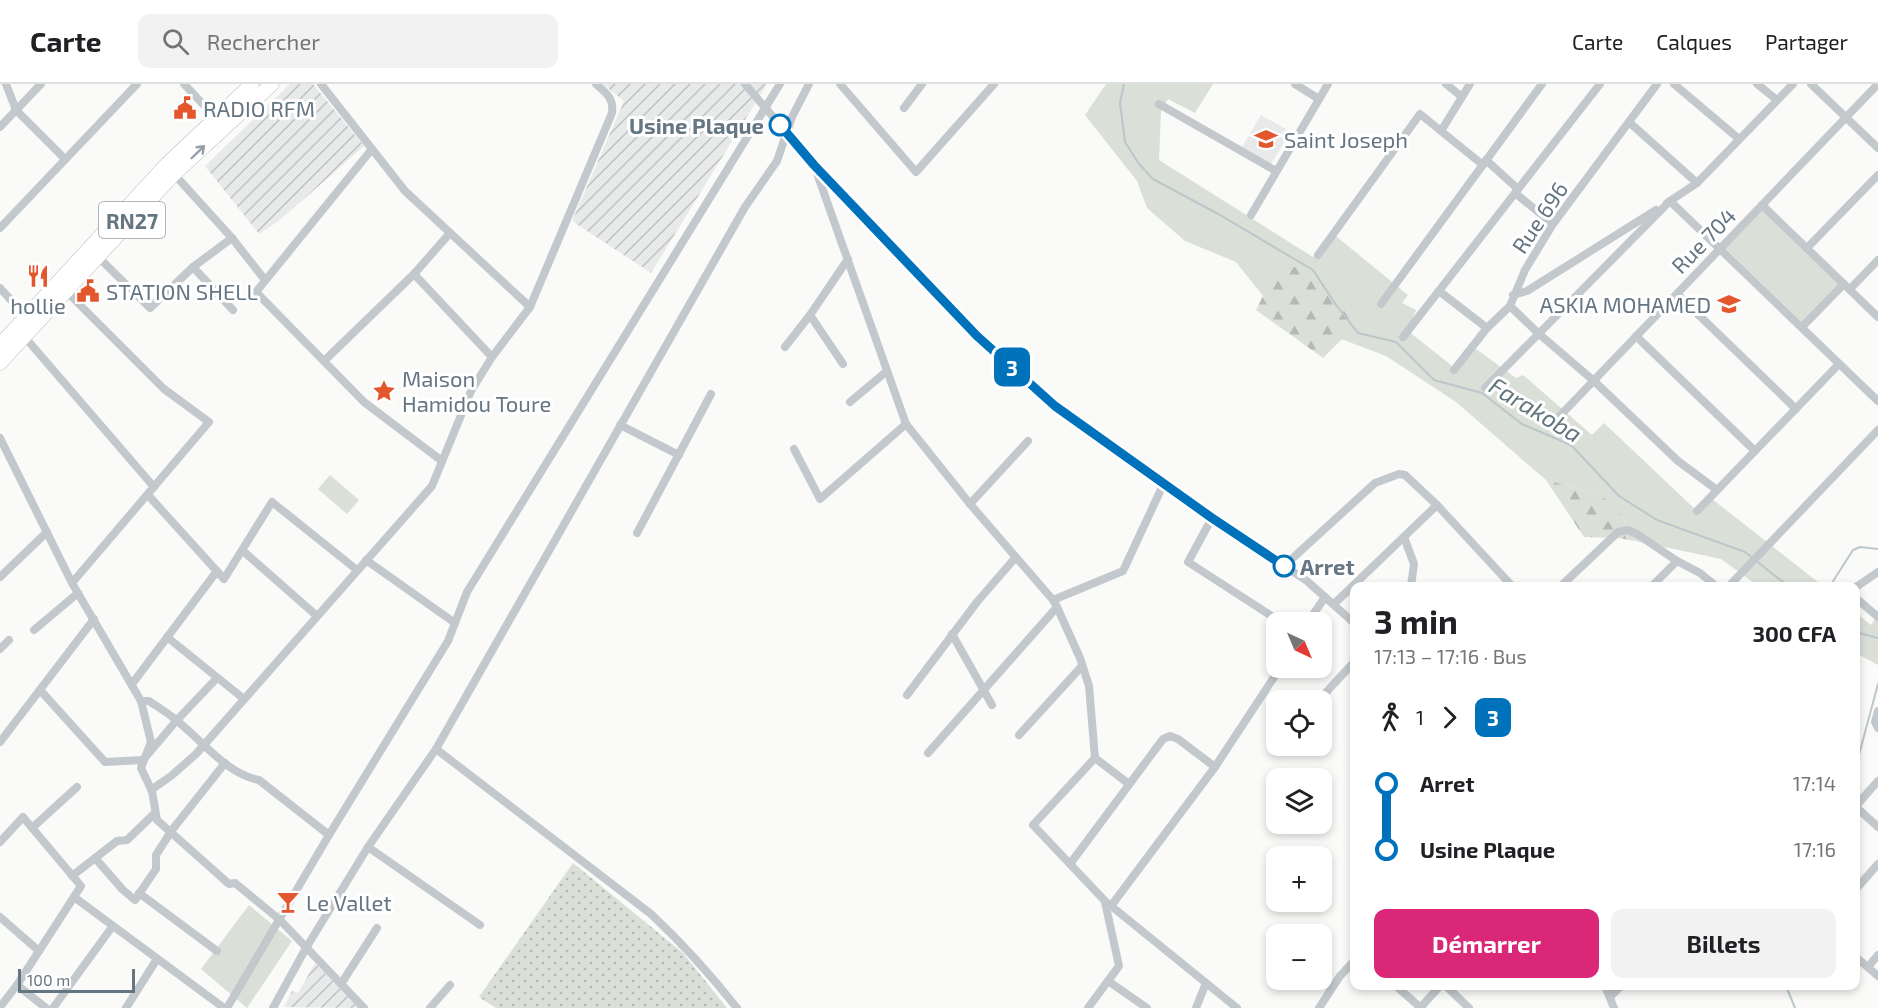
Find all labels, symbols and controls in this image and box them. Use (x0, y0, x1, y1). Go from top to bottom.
search box (138, 14, 558, 68)
text: Carte (30, 24, 102, 58)
icon: search (159, 25, 192, 58)
text: Rechercher (207, 28, 320, 54)
text: Carte (1572, 29, 1623, 54)
text: Calques (1656, 29, 1732, 54)
text: Partager (1765, 29, 1848, 54)
public building icon: RADIO RFM (172, 95, 198, 121)
place label: RADIO RFM (203, 95, 315, 121)
place label: Usine Plaque (629, 112, 764, 138)
marker: Usine Plaque (769, 114, 791, 136)
school or university icon: Saint Joseph (1253, 126, 1279, 152)
place label: Saint Joseph (1284, 126, 1408, 152)
one-way arrow (190, 145, 205, 159)
street label: Rue 696 (1506, 176, 1572, 258)
road number: RN27 (99, 202, 165, 238)
street label: Rue 704 (1666, 202, 1740, 278)
restaurant icon: hollie (25, 263, 51, 289)
public building icon: STATION SHELL (75, 278, 101, 304)
place label: STATION SHELL (106, 278, 258, 304)
place label: ASKIA MOHAMED (1540, 291, 1711, 317)
school or university icon: ASKIA MOHAMED (1716, 291, 1742, 317)
place label: hollie (10, 292, 66, 318)
line badge: 3 (992, 348, 1032, 386)
text: 3 (1006, 355, 1018, 380)
place label: Maison Hamidou Toure (402, 365, 551, 416)
water label: Farakoba (1485, 370, 1587, 448)
place icon: Maison Hamidou Toure (371, 378, 397, 404)
place label: Arret (1300, 553, 1354, 579)
marker: Arret (1273, 555, 1295, 577)
text: 3 min (1374, 601, 1458, 641)
north arrow (1266, 612, 1332, 678)
map controls (1266, 612, 1332, 990)
text: 300 CFA (1752, 620, 1836, 646)
text: 17:13 – 17:16 · Bus (1374, 644, 1527, 668)
button: locate (1266, 690, 1332, 756)
icon: walk (1374, 701, 1407, 734)
icon: forward (1433, 701, 1466, 734)
text: 1 (1416, 705, 1424, 729)
text: 3 (1487, 705, 1499, 730)
button: layers (1266, 768, 1332, 834)
text: Arret (1420, 770, 1474, 796)
text: 17:14 (1793, 771, 1836, 795)
text: Usine Plaque (1420, 836, 1555, 862)
text: 17:16 (1794, 837, 1836, 861)
button: + (1266, 846, 1332, 912)
bar icon: Le Vallet (275, 889, 301, 915)
place label: Le Vallet (306, 889, 392, 915)
button: Démarrer (1374, 909, 1599, 978)
button: Billets (1611, 909, 1836, 978)
button: − (1266, 924, 1332, 990)
scale bar (18, 966, 135, 994)
text: 100 m (27, 970, 70, 989)

